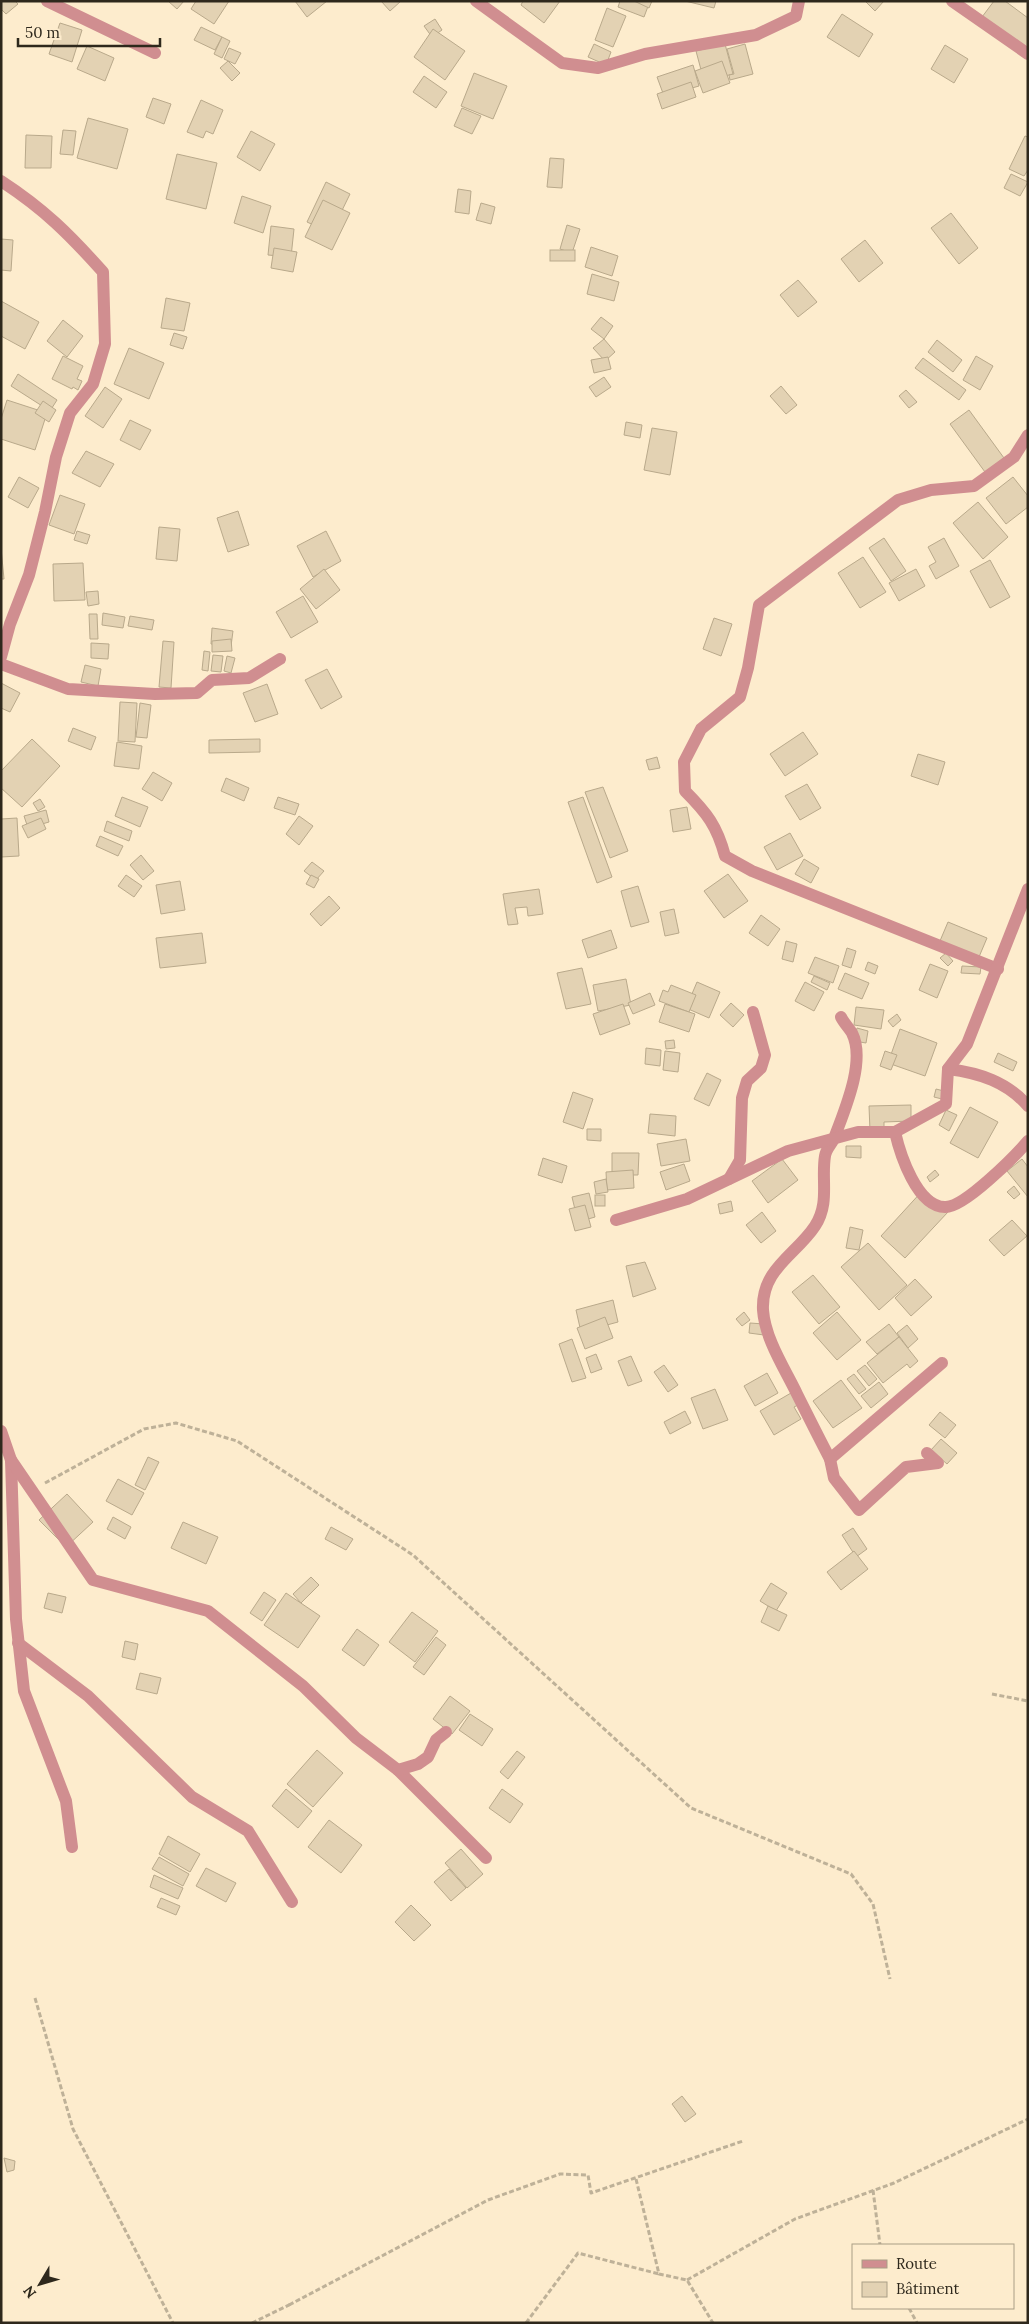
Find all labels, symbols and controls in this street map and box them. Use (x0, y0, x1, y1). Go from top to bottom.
scale bar (18, 15, 160, 47)
text: 50 m (25, 23, 60, 42)
legend (852, 2244, 1014, 2309)
text: Route (896, 2254, 937, 2273)
north arrow (15, 2259, 65, 2309)
text: Bâtiment (896, 2279, 959, 2298)
text: N (19, 2282, 40, 2302)

